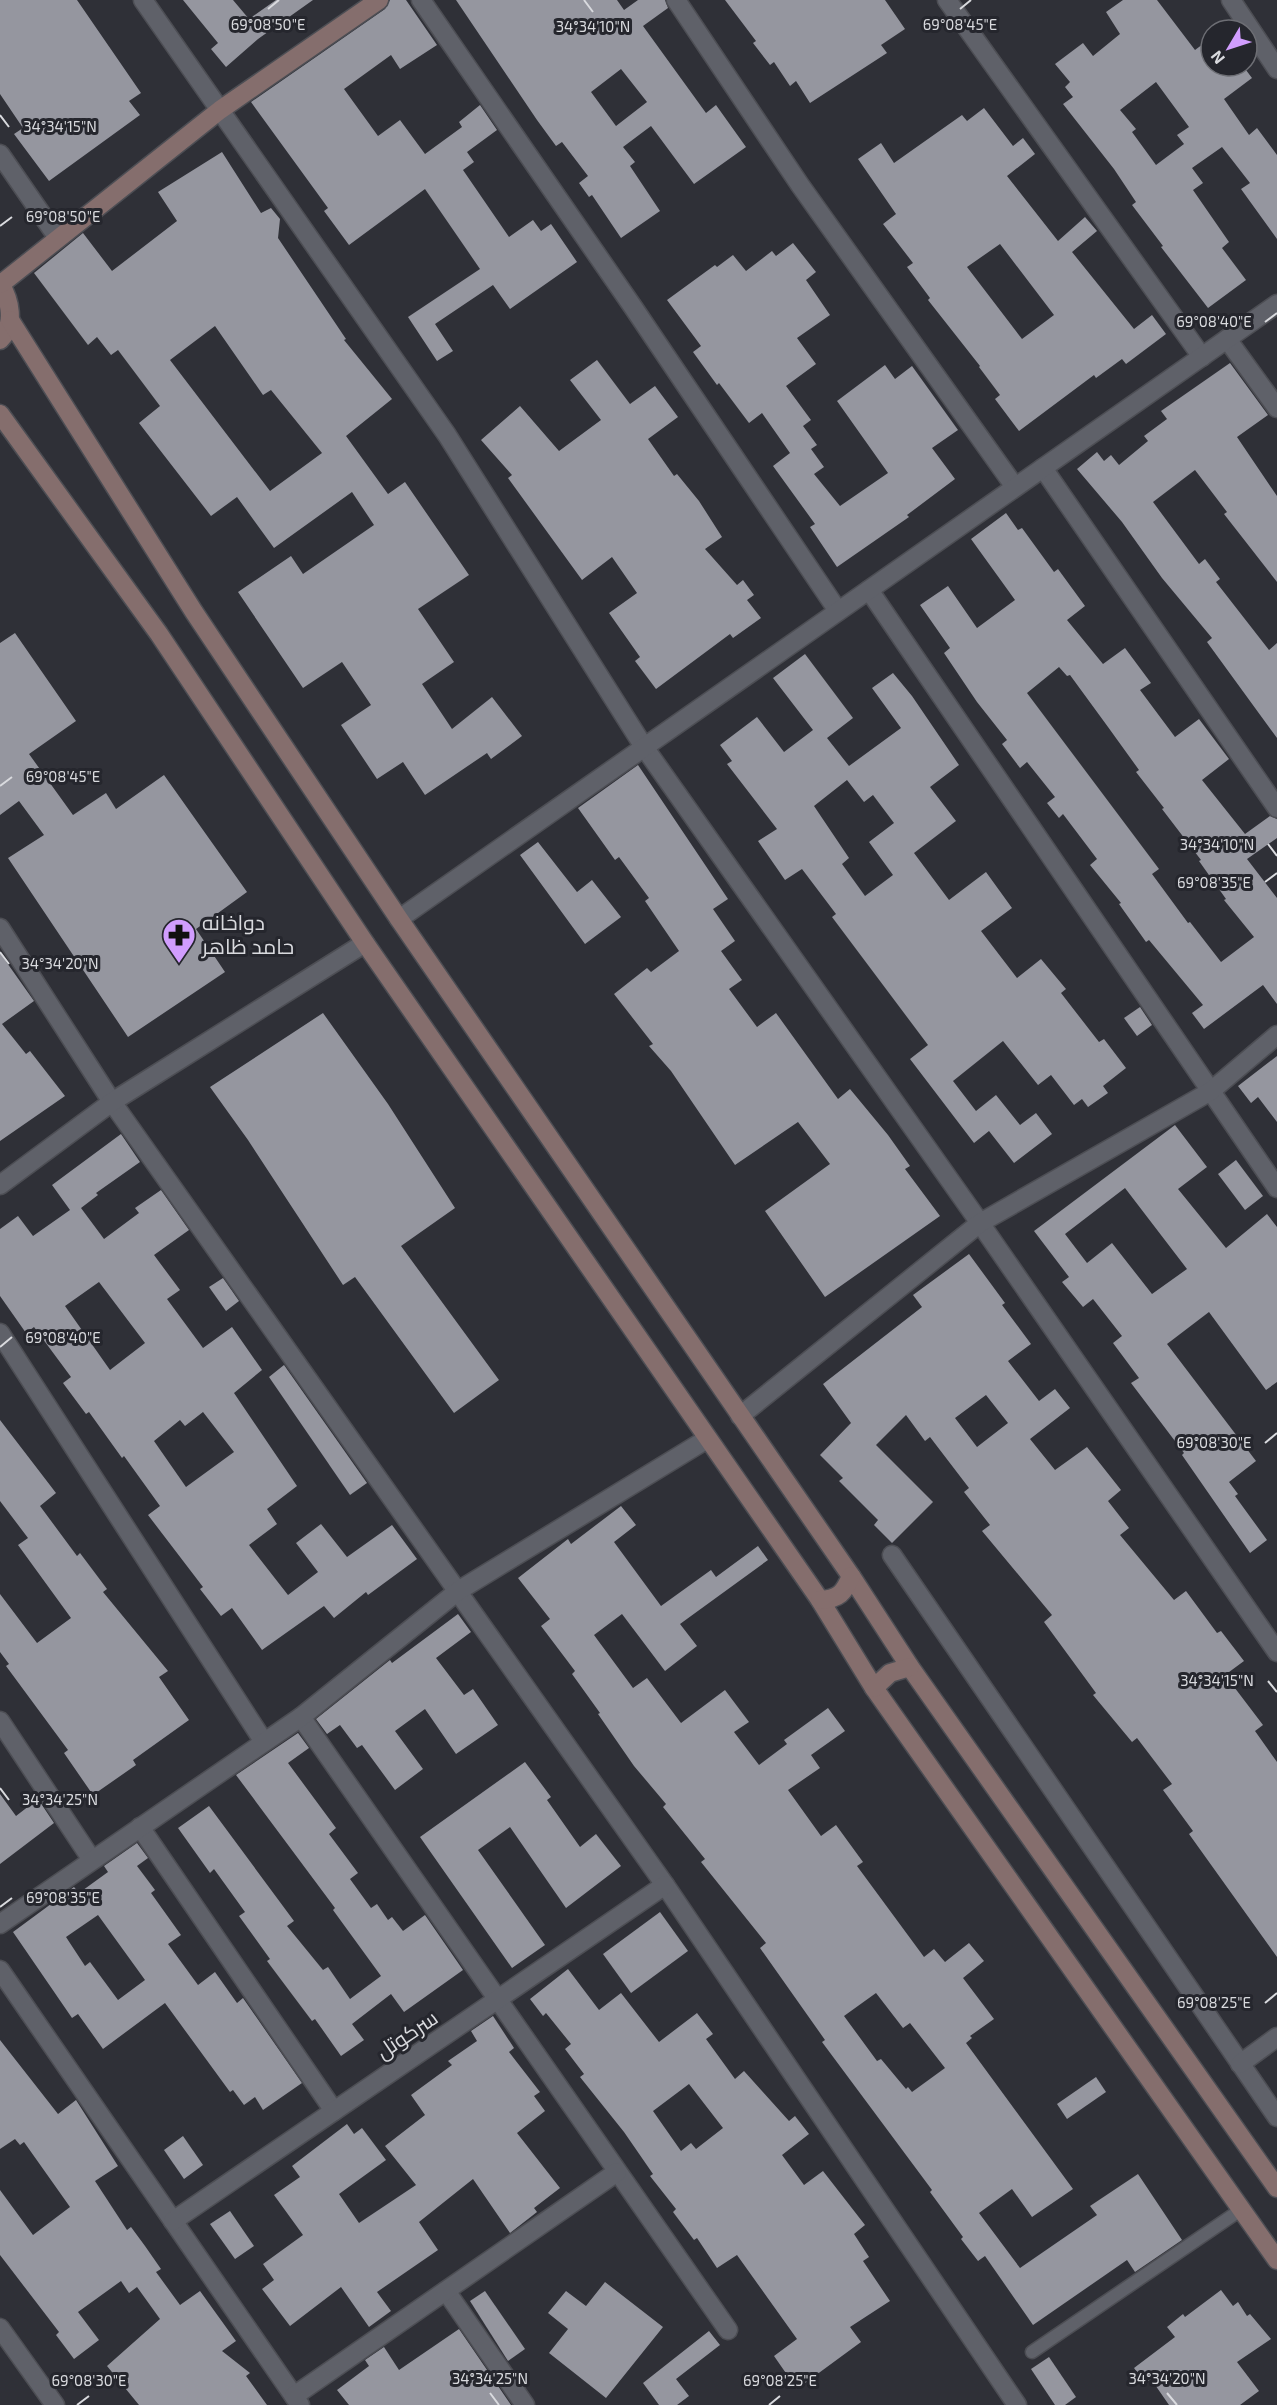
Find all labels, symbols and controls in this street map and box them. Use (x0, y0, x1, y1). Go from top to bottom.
text: 69°08'50"E (231, 15, 305, 33)
text: 69°08'45"E (923, 15, 997, 33)
text: 34°34'10"N (556, 17, 630, 35)
north arrow (1199, 18, 1259, 78)
text: N (1206, 47, 1228, 68)
text: 34°34'15"N (23, 117, 97, 135)
text: 69°08'50"E (26, 207, 100, 225)
text: 69°08'40"E (1176, 312, 1252, 330)
text: 69°08'45"E (26, 767, 100, 785)
text: 34°34'10"N (1180, 835, 1254, 853)
text: 69°08'35"E (1177, 873, 1251, 891)
place label: دواخانه حامد ظاهر (201, 909, 294, 959)
pharmacy icon: دواخانه حامد ظاهر (161, 917, 197, 964)
text: 34°34'20"N (22, 954, 99, 972)
text: 69°08'40"E (25, 1328, 101, 1346)
text: 69°08'30"E (1177, 1433, 1251, 1451)
text: 34°34'15"N (1180, 1671, 1254, 1689)
text: 34°34'25"N (22, 1790, 98, 1808)
text: 69°08'35"E (26, 1888, 100, 1906)
text: 69°08'25"E (1177, 1993, 1251, 2011)
street label: سرکوتل (371, 2004, 443, 2065)
text: 34°34'25"N (452, 2369, 528, 2387)
text: 34°34'20"N (1129, 2369, 1206, 2387)
text: 69°08'30"E (52, 2371, 126, 2389)
text: 69°08'25"E (743, 2371, 817, 2389)

